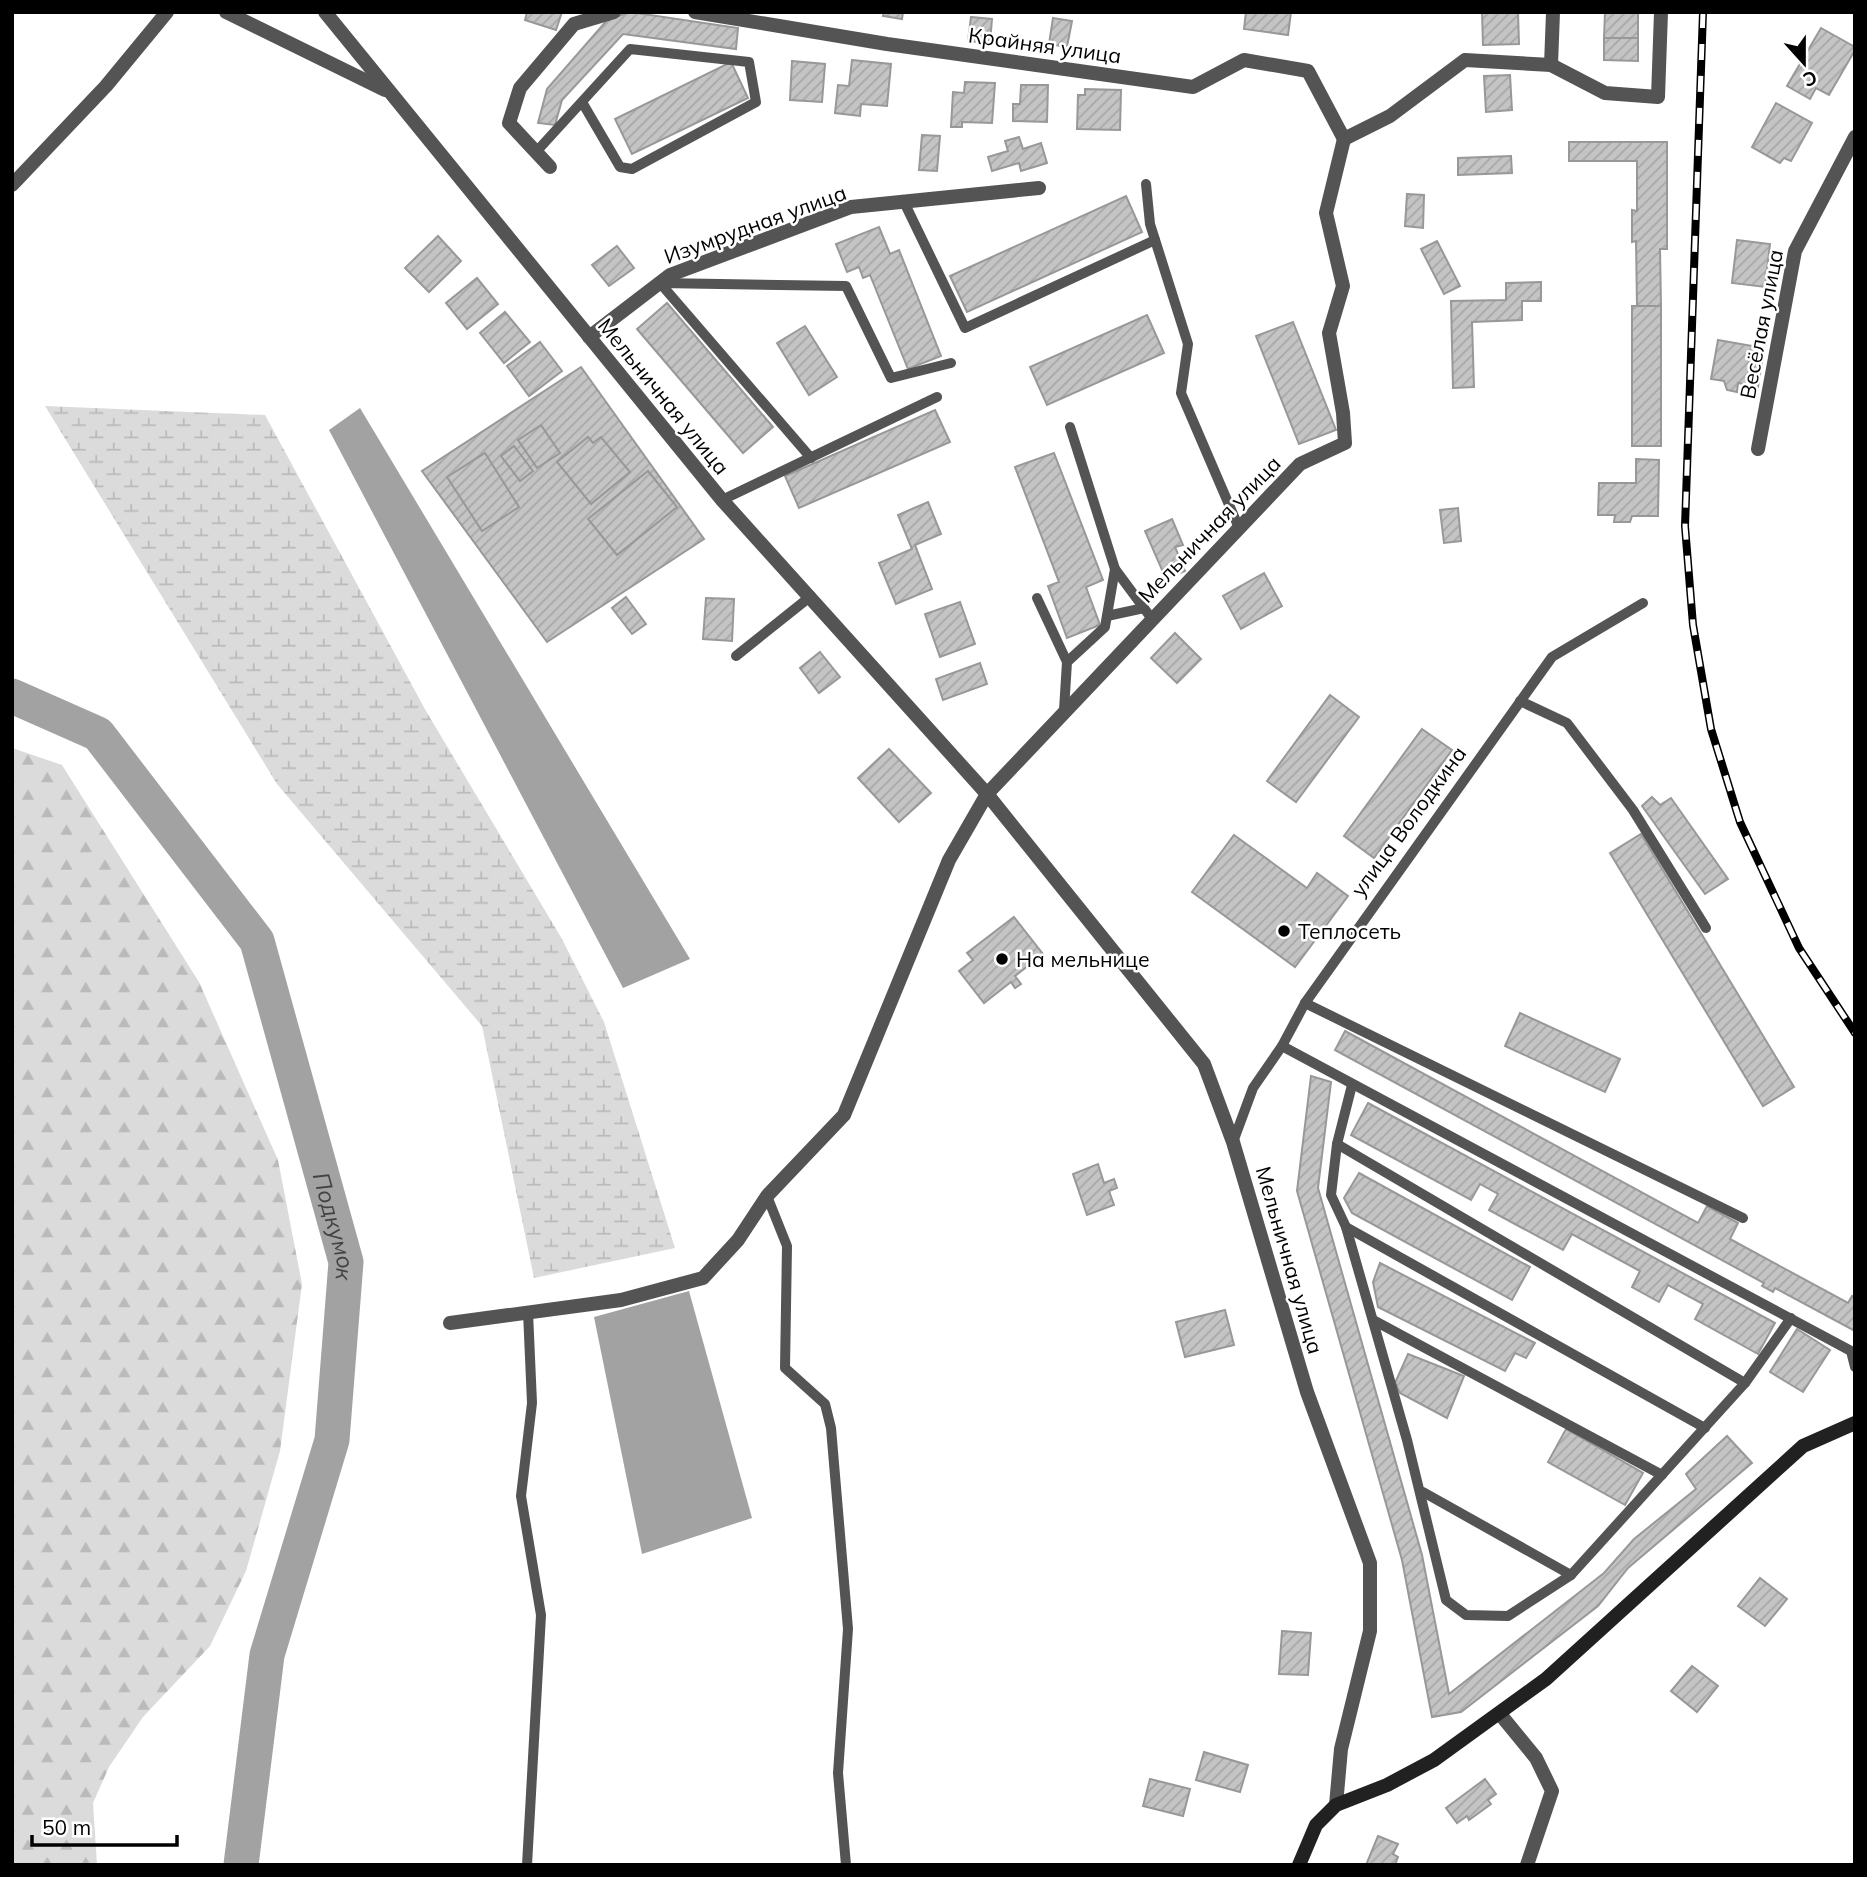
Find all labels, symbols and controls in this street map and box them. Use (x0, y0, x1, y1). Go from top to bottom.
street label: Крайняя улица (967, 21, 1123, 69)
north arrow (1769, 28, 1839, 98)
text: С (1800, 65, 1820, 92)
street label: Изумрудная улица (660, 179, 850, 269)
street label: Весёлая улица (1734, 247, 1788, 401)
street label: Мельничная улица (593, 312, 735, 480)
street label: Мельничная улица (1132, 450, 1286, 608)
street label: улица Володкина (1345, 741, 1471, 901)
place label: Теплосеть (1298, 918, 1401, 944)
marker: Теплосеть (1276, 923, 1292, 939)
place label: На мельнице (1016, 946, 1150, 972)
marker: На мельнице (994, 951, 1010, 967)
street label: Мельничная улица (1251, 1163, 1329, 1357)
water label: Подкумок (307, 1169, 362, 1282)
scale bar (32, 1804, 177, 1848)
text: 50 m (42, 1814, 91, 1840)

